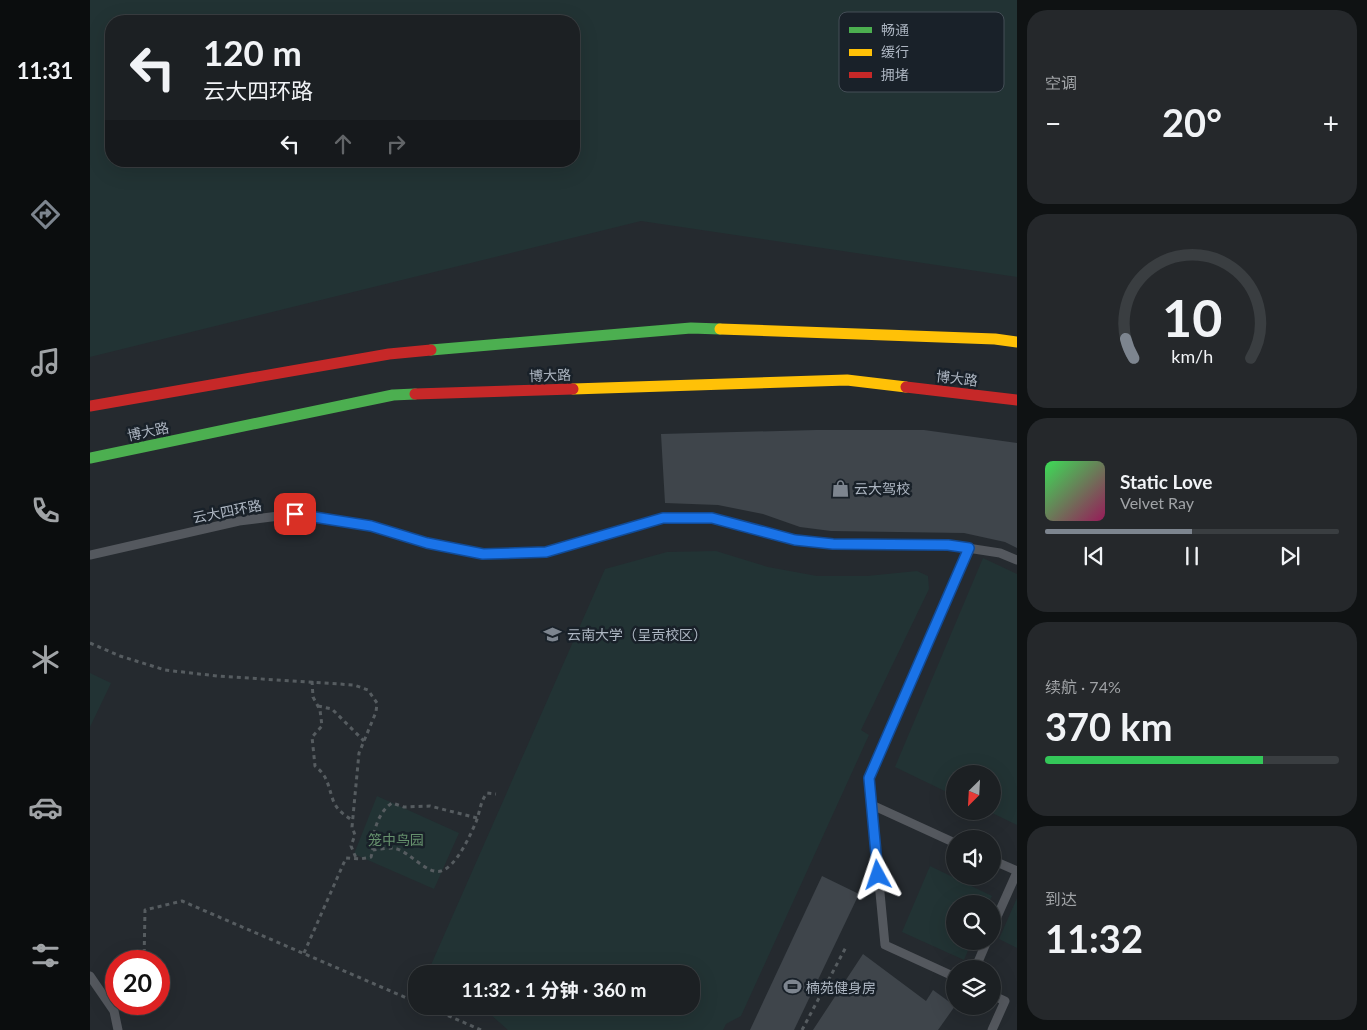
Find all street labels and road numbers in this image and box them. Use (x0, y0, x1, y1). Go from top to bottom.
street label: 博大路 (529, 366, 571, 384)
street label: 博大路 (935, 367, 979, 389)
street label: 博大路 (126, 418, 170, 444)
street label: 云大四环路 (191, 496, 263, 526)

